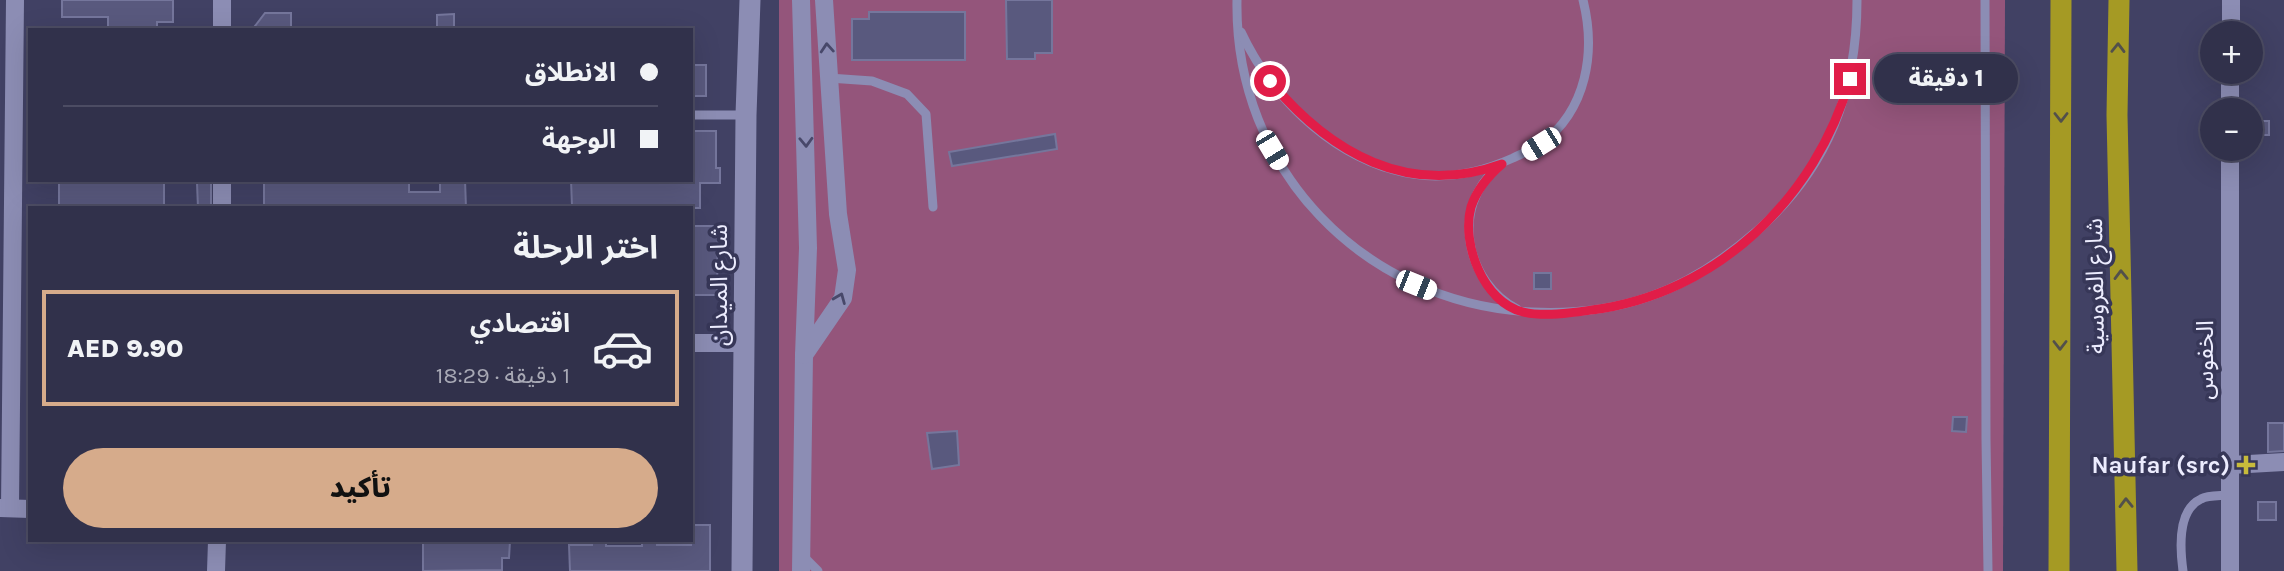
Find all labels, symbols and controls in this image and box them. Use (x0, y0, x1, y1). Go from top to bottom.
map controls (2200, 21, 2263, 161)
button: + (2200, 21, 2263, 84)
one-way arrow (820, 42, 835, 53)
one-way arrow (2110, 42, 2126, 53)
callout: 1 دقيقة (1874, 55, 2018, 104)
text: الانطلاق (525, 57, 616, 88)
route end (1834, 63, 1866, 95)
route start (1254, 65, 1286, 97)
text: 1 دقيقة (1908, 65, 1984, 92)
button: − (2200, 98, 2263, 161)
one-way arrow (2053, 112, 2069, 123)
text: الوجهة (542, 124, 616, 155)
car (1518, 124, 1565, 164)
car (1253, 127, 1292, 173)
one-way arrow (798, 136, 813, 147)
street label: شارع الفروسية (2080, 218, 2113, 354)
street label: شارع الميدان (705, 224, 736, 346)
text: اختر الرحلة (513, 229, 658, 266)
car (1393, 267, 1440, 303)
one-way arrow (2113, 270, 2128, 281)
one-way arrow (832, 293, 846, 305)
text: اقتصادي (470, 308, 570, 339)
icon: car (591, 317, 654, 380)
street label: الخفوس (2191, 320, 2219, 400)
text: AED 9.90 (67, 333, 184, 364)
one-way arrow (2053, 339, 2068, 350)
text: 1 دقيقة · 18:29 (436, 362, 570, 389)
button: تأكيد (63, 448, 658, 528)
place label: Naufar (src) (2091, 451, 2230, 479)
marker: Naufar (src) (2236, 455, 2256, 475)
one-way arrow (2118, 497, 2134, 508)

